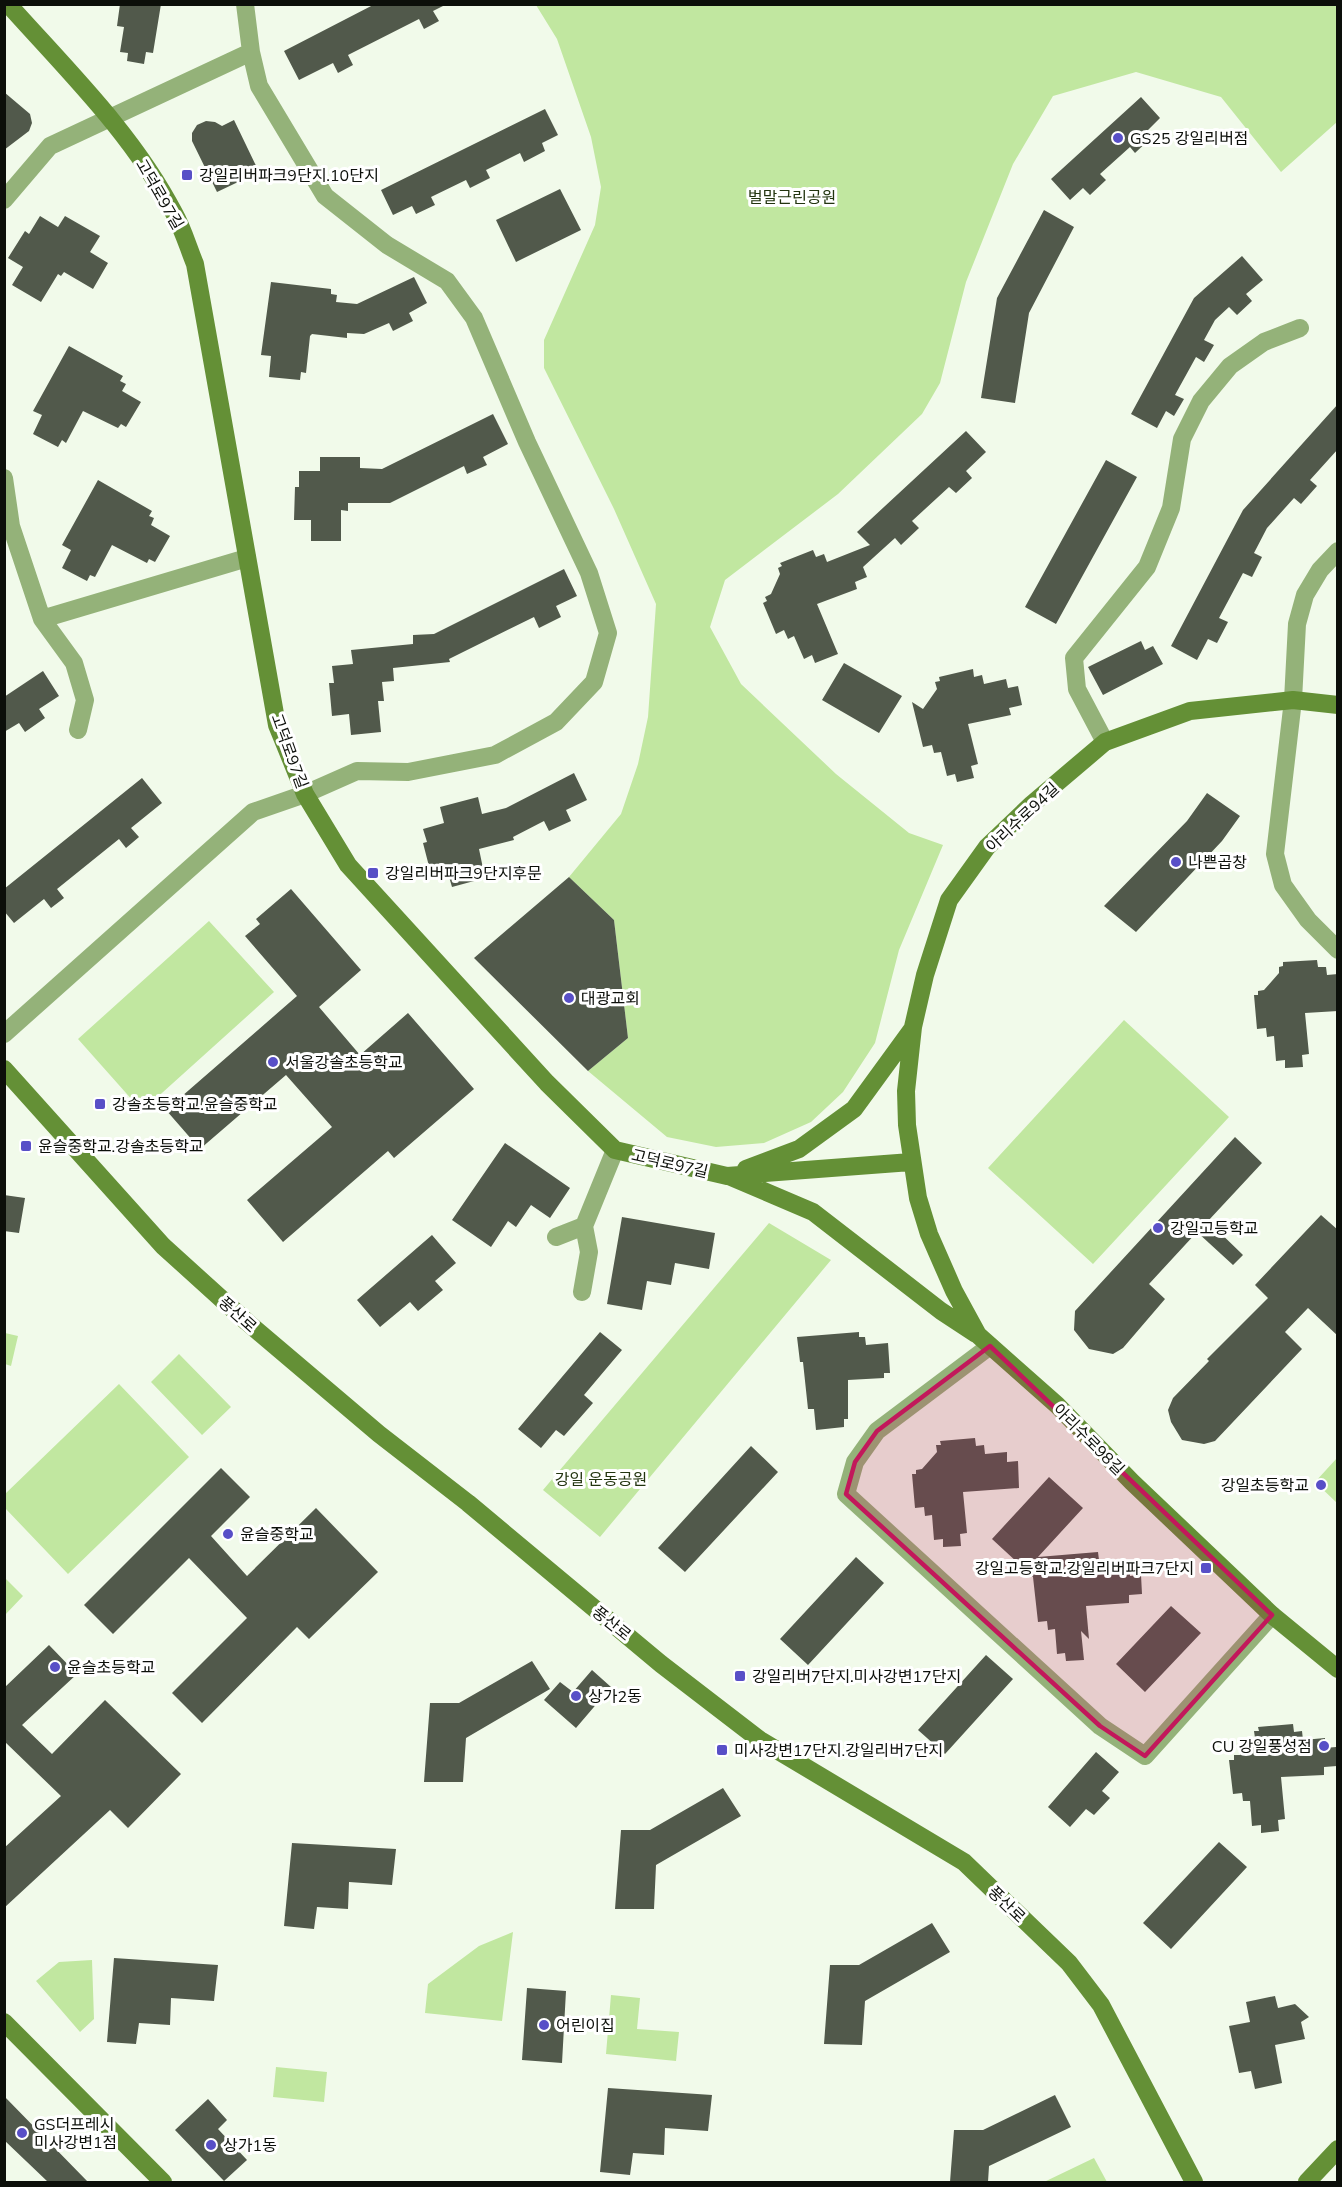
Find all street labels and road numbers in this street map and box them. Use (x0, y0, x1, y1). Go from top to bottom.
street label: 고덕로97길 (130, 155, 188, 234)
street label: 고덕로97길 (265, 711, 313, 792)
street label: 아리수로94길 (981, 778, 1064, 857)
street label: 고덕로97길 (629, 1144, 710, 1183)
street label: 풍산로 (214, 1292, 261, 1338)
street label: 아리수로98길 (1048, 1399, 1129, 1480)
street label: 풍산로 (587, 1601, 636, 1646)
street label: 풍산로 (983, 1881, 1030, 1928)

